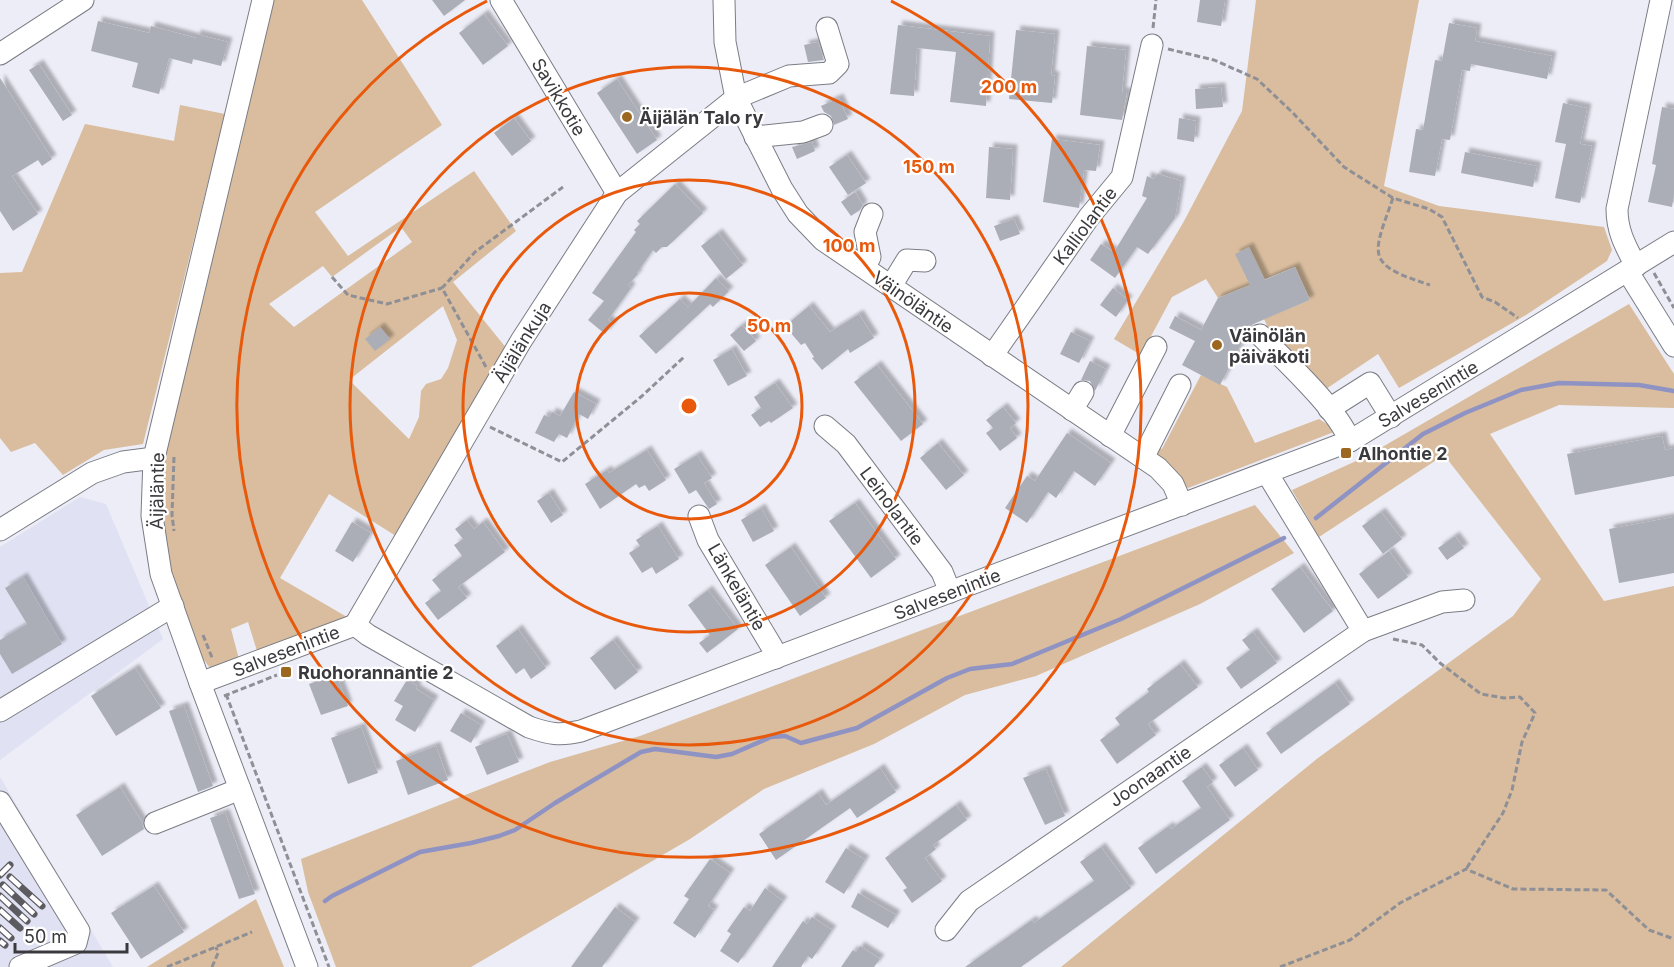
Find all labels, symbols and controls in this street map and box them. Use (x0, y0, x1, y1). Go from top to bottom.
street label: Savikkotie (528, 54, 590, 140)
text: 200 m (981, 76, 1037, 97)
place label: Äijälän Talo ry (639, 107, 763, 128)
marker: Äijälän Talo ry (620, 110, 634, 124)
text: 150 m (903, 156, 955, 177)
street label: Kalliolantie (1049, 183, 1121, 269)
text: 100 m (823, 235, 875, 256)
street label: Väinöläntie (869, 267, 957, 337)
street label: Äijälänkuja (488, 297, 555, 386)
text: 50 m (747, 315, 791, 336)
place label: Väinölän päiväkoti (1229, 325, 1309, 367)
marker: Väinölän päiväkoti (1210, 338, 1224, 352)
street label: Salvesenintie (1374, 356, 1482, 432)
centre of rings (679, 396, 699, 416)
place label: Alhontie 2 (1358, 443, 1448, 464)
marker: Alhontie 2 (1339, 446, 1353, 460)
street label: Äijäläntie (145, 452, 168, 530)
street label: Leinolantie (856, 463, 928, 549)
street label: Länkeläntie (704, 540, 770, 634)
street label: Salvesenintie (891, 564, 1003, 624)
street label: Salvesenintie (230, 621, 342, 681)
place label: Ruohorannantie 2 (298, 662, 454, 683)
marker: Ruohorannantie 2 (279, 665, 293, 679)
street label: Joonaantie (1105, 741, 1195, 811)
scale bar (15, 916, 128, 954)
text: 50 m (24, 926, 67, 947)

